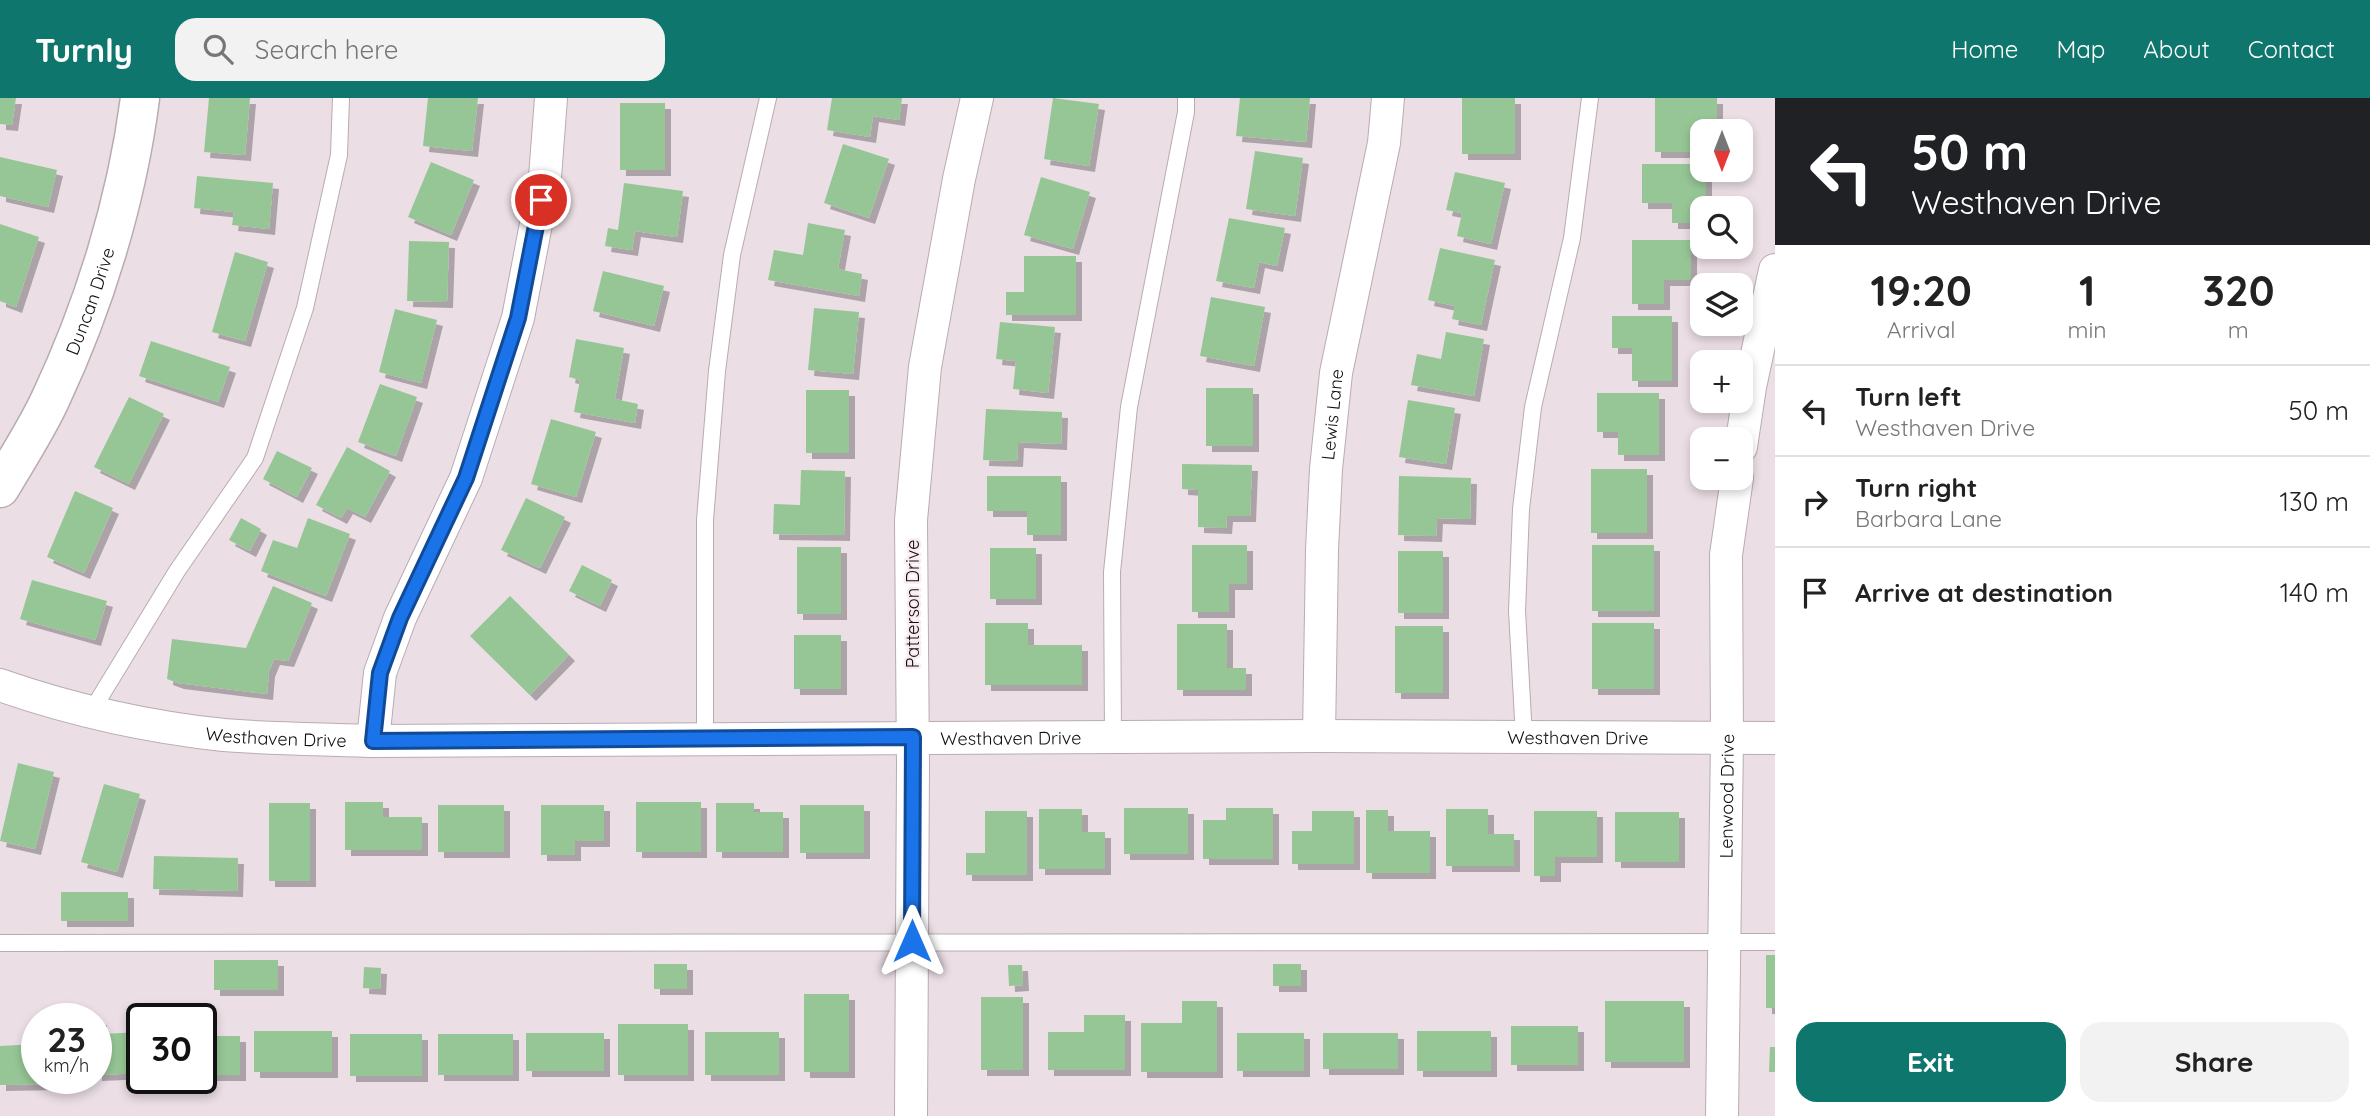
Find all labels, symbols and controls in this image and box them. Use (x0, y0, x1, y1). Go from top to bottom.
search box (175, 18, 665, 81)
text: Turnly (35, 29, 133, 70)
icon: search (199, 30, 237, 68)
text: Search here (255, 33, 398, 66)
text: Home (1951, 34, 2018, 64)
text: Map (2056, 34, 2105, 64)
text: About (2143, 34, 2210, 64)
text: Contact (2248, 34, 2335, 64)
north arrow (1690, 119, 1754, 182)
map controls (1690, 119, 1753, 490)
text: 50 m (1911, 121, 2028, 182)
icon: left (1796, 126, 1887, 217)
pin (511, 170, 571, 230)
icon: arrive (522, 181, 560, 219)
text: Westhaven Drive (1911, 182, 2162, 222)
button: search (1690, 196, 1753, 259)
street label: Duncan Drive (60, 244, 119, 358)
text: 19:20 (1871, 264, 1972, 317)
text: 1 (2079, 264, 2095, 317)
text: 320 (2202, 264, 2274, 317)
button: layers (1690, 273, 1753, 336)
text: Arrival (1887, 315, 1956, 344)
text: min (2067, 315, 2107, 344)
text: m (2228, 315, 2249, 344)
button: + (1690, 350, 1753, 413)
street label: Lewis Lane (1316, 368, 1348, 461)
text: Turn left (1855, 380, 1962, 413)
icon: left (1796, 392, 1834, 430)
text: 50 m (2289, 394, 2349, 427)
text: Westhaven Drive (1855, 413, 2035, 442)
button: − (1690, 427, 1753, 490)
text: Turn right (1855, 471, 1977, 504)
icon: right (1796, 483, 1834, 521)
text: 130 m (2279, 485, 2349, 518)
text: Barbara Lane (1855, 504, 2002, 533)
street label: Patterson Drive (901, 540, 924, 668)
icon: arrive (1796, 574, 1834, 612)
text: Arrive at destination (1855, 576, 2113, 609)
text: 140 m (2280, 576, 2349, 609)
street label: Westhaven Drive (204, 721, 347, 752)
street label: Westhaven Drive (1507, 725, 1648, 749)
street label: Westhaven Drive (940, 726, 1081, 750)
street label: Lenwood Drive (1714, 734, 1739, 859)
position arrow (875, 904, 949, 978)
speed limit sign: 30 (126, 1003, 217, 1094)
text: 23 (47, 1017, 86, 1061)
button: Exit (1796, 1022, 2066, 1102)
button: Share (2080, 1022, 2349, 1102)
text: km/h (44, 1054, 89, 1077)

